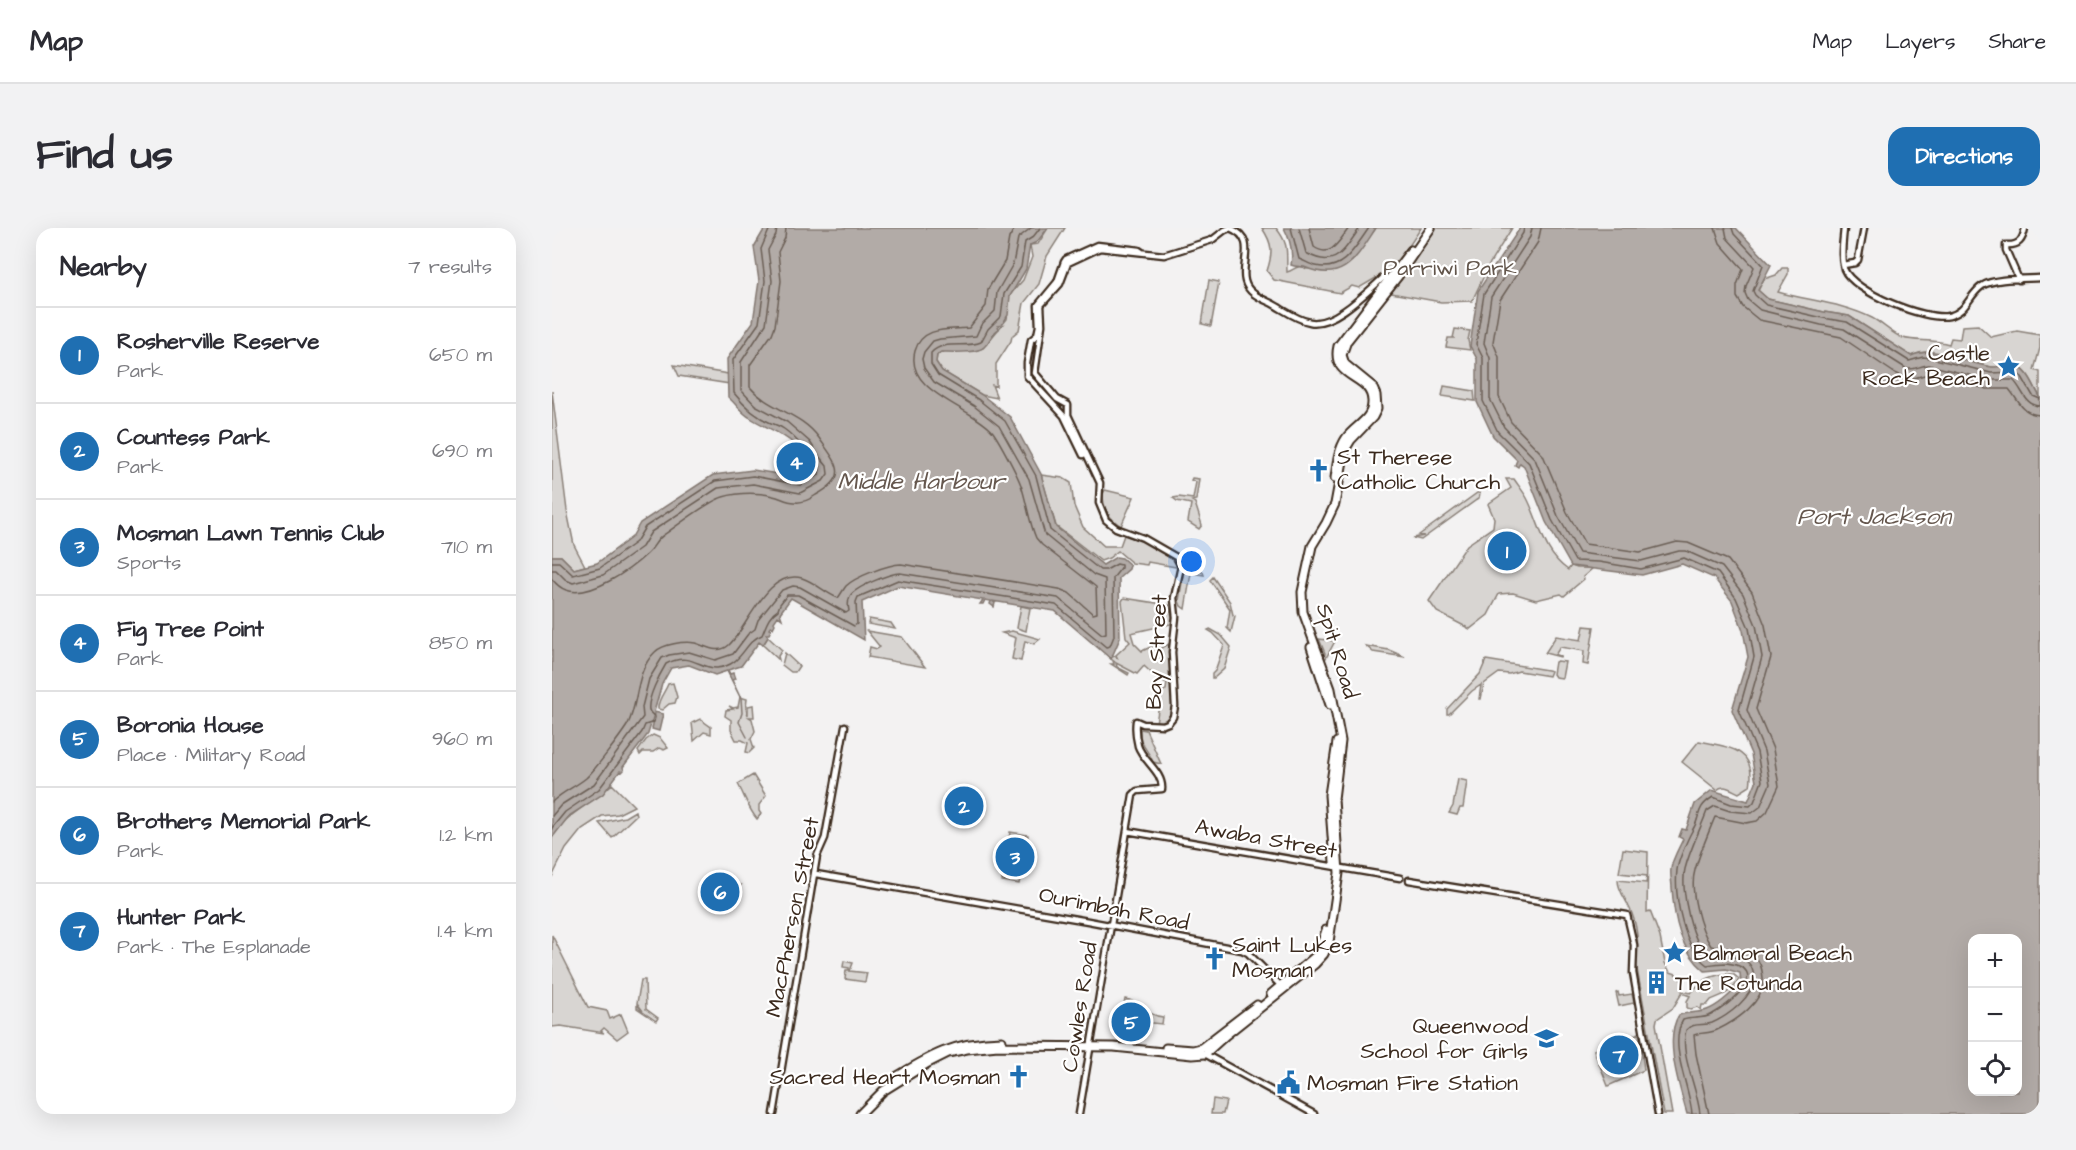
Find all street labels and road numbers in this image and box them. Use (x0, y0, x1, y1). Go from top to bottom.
street label: Bay Street (1138, 593, 1177, 711)
street label: Spit Road (1308, 600, 1366, 702)
street label: Awaba Street (1193, 811, 1339, 867)
street label: MacPherson Street (758, 814, 828, 1020)
street label: Ourimbah Road (1036, 879, 1192, 939)
street label: Cowles Road (1054, 940, 1106, 1074)

